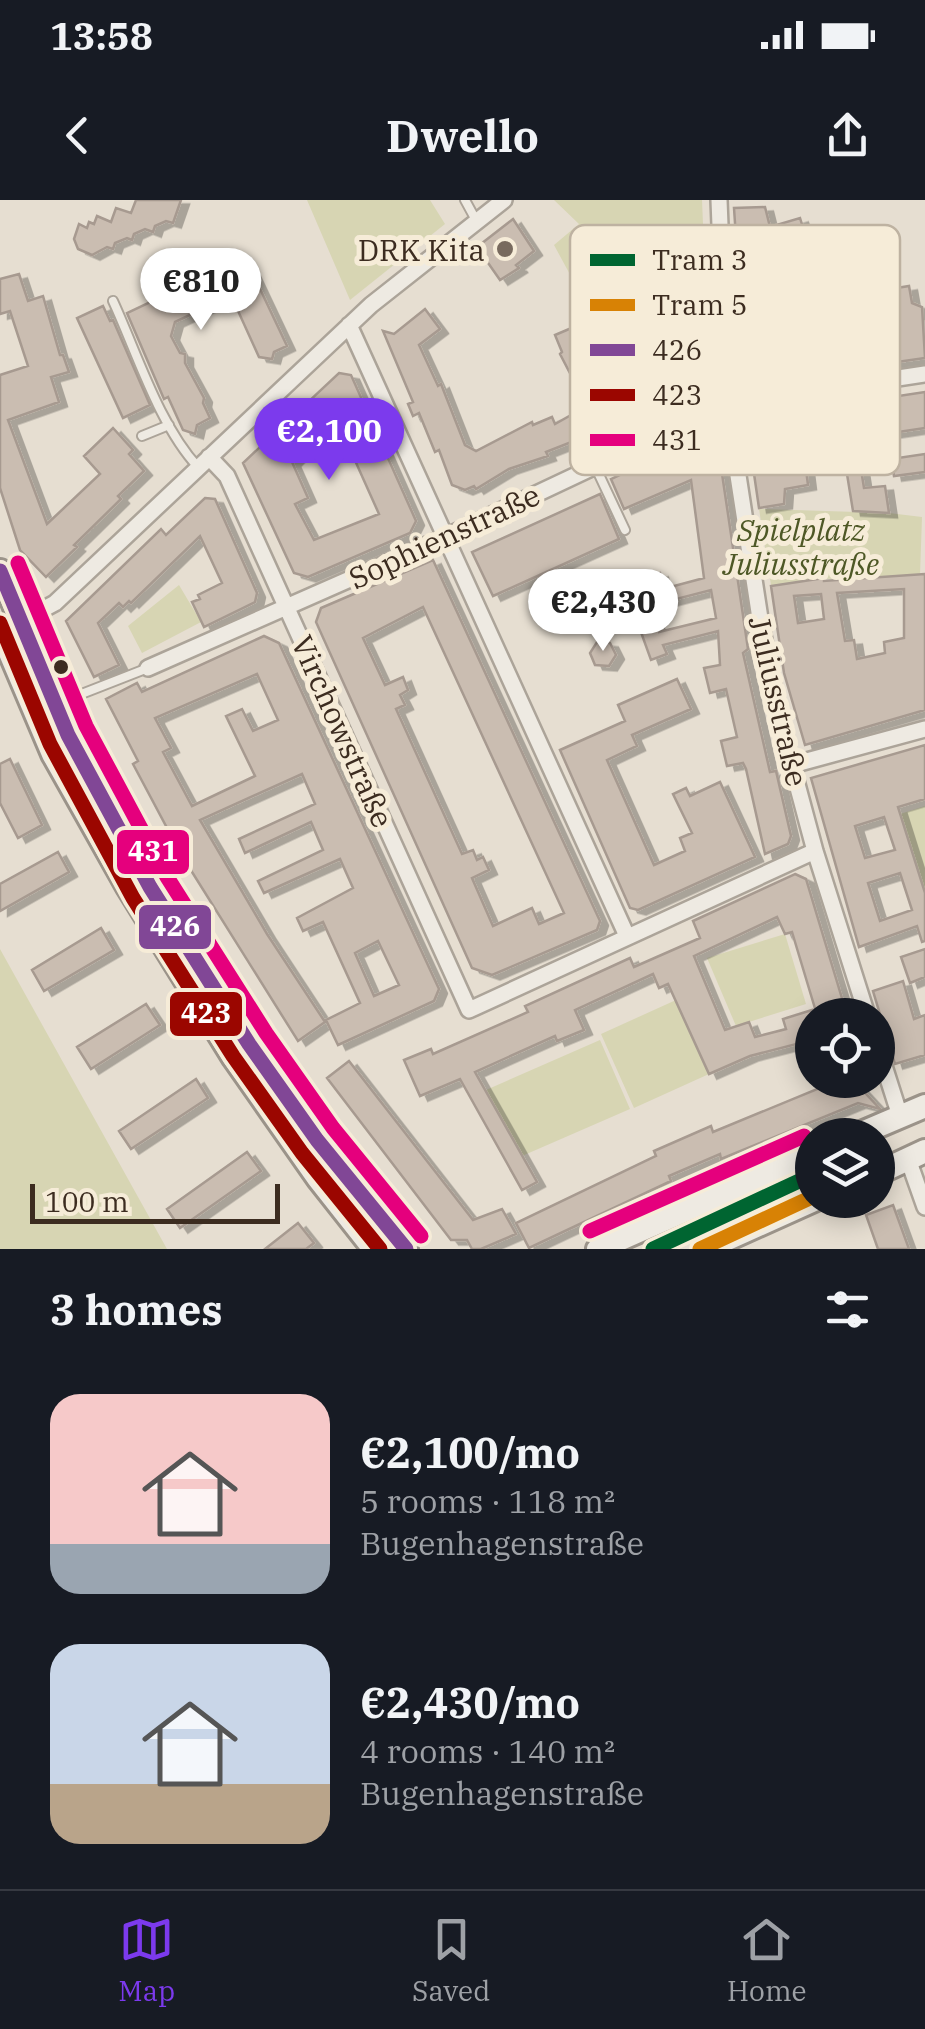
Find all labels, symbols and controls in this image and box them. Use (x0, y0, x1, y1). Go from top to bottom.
text: 13:58 (50, 11, 153, 60)
text: Dwello (386, 106, 539, 164)
icon: back (50, 108, 105, 163)
icon: share (820, 108, 875, 163)
legend (570, 225, 900, 475)
place label: DRK Kita (358, 230, 485, 269)
marker: DRK Kita (494, 238, 516, 260)
text: Tram 3 (652, 241, 748, 278)
pin: €810 (142, 248, 260, 333)
text: €810 (162, 259, 240, 301)
text: Tram 5 (652, 286, 748, 323)
text: 426 (652, 331, 702, 368)
text: 423 (652, 376, 702, 413)
pin: €2,100 (248, 398, 410, 483)
text: €2,100 (276, 409, 382, 451)
text: 431 (652, 421, 702, 458)
street label: Sophienstraße (342, 475, 546, 597)
park label: Spielplatz Juliusstraße (722, 510, 879, 583)
pin: €2,430 (522, 569, 684, 654)
text: €2,430 (550, 580, 656, 622)
street label: Juliusstraße (740, 612, 818, 790)
street label: Virchowstraße (283, 629, 403, 833)
unlabelled marker (51, 657, 71, 677)
line badge: 431 (115, 828, 191, 876)
text: 431 (128, 832, 178, 869)
line badge: 426 (137, 903, 213, 951)
text: 426 (150, 907, 200, 944)
line badge: 423 (168, 990, 244, 1038)
text: 423 (181, 994, 231, 1031)
map controls (795, 998, 895, 1218)
button: locate (795, 998, 895, 1098)
button: layers (795, 1118, 895, 1218)
scale bar (30, 1179, 280, 1224)
text: 100 m (45, 1183, 129, 1220)
text: 3 homes (50, 1282, 223, 1337)
icon: filters (820, 1282, 875, 1337)
text: €2,100/mo (360, 1425, 580, 1480)
icon: home (130, 1434, 250, 1554)
text: 5 rooms · 118 m² (360, 1480, 615, 1522)
text: Bugenhagenstraße (360, 1522, 644, 1564)
text: €2,430/mo (360, 1675, 580, 1730)
icon: home (130, 1684, 250, 1804)
text: 4 rooms · 140 m² (360, 1730, 615, 1772)
text: Bugenhagenstraße (360, 1772, 644, 1814)
tab: Map (118, 1912, 175, 2009)
tab: Saved (412, 1912, 490, 2009)
tab: Home (727, 1912, 807, 2009)

